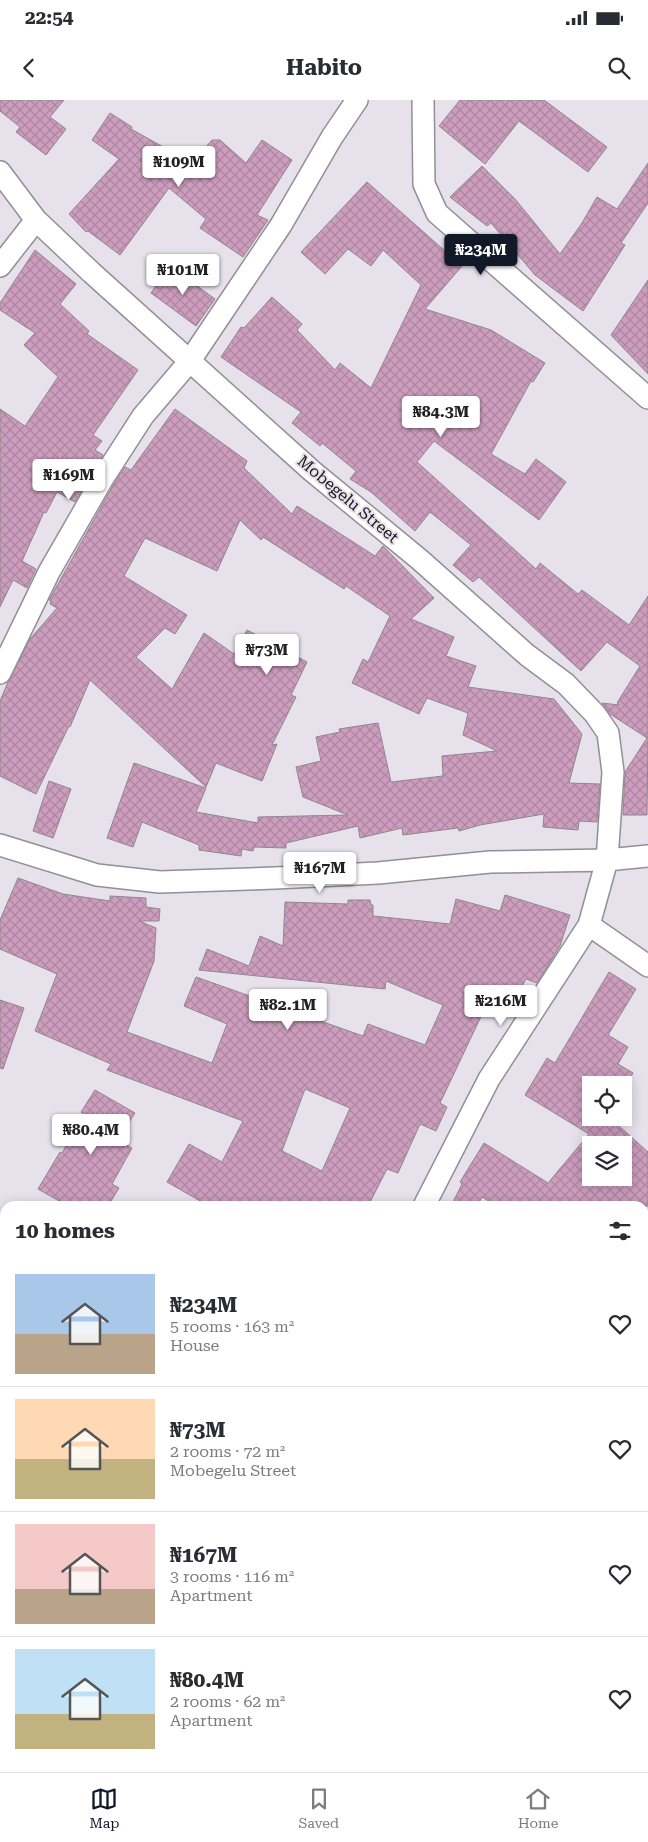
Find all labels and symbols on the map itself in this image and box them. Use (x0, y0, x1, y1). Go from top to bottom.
pin: ₦109M (144, 146, 214, 188)
pin: ₦234M (446, 234, 516, 276)
pin: ₦101M (148, 254, 218, 296)
pin: ₦84.3M (400, 396, 482, 438)
street label: Mobegelu Street (294, 451, 402, 547)
pin: ₦169M (34, 458, 104, 501)
pin: ₦73M (237, 634, 297, 676)
pin: ₦167M (285, 852, 355, 894)
pin: ₦216M (466, 984, 536, 1027)
pin: ₦82.1M (247, 988, 329, 1031)
pin: ₦80.4M (50, 1114, 132, 1156)

